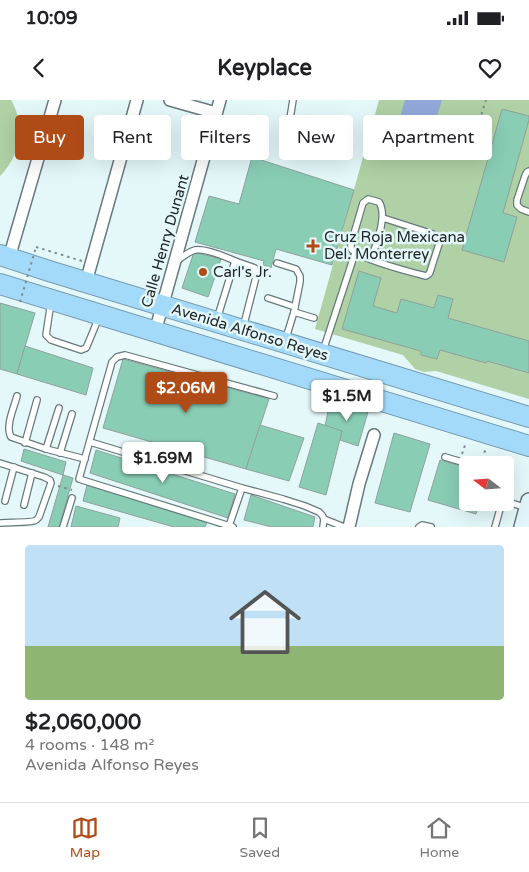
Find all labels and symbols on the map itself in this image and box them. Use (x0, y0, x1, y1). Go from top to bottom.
street label: Calle Henry Dunant (137, 172, 193, 310)
place label: Cruz Roja Mexicana Del. Monterrey (324, 228, 465, 263)
marker: Cruz Roja Mexicana Del. Monterrey (306, 239, 320, 253)
place label: Carl's Jr. (213, 263, 272, 281)
marker: Carl's Jr. (197, 266, 209, 278)
street label: Avenida Alfonso Reyes (169, 300, 331, 364)
pin: $2.06M (145, 372, 227, 414)
pin: $1.5M (312, 380, 382, 422)
pin: $1.69M (122, 442, 204, 484)
north arrow (459, 456, 514, 511)

